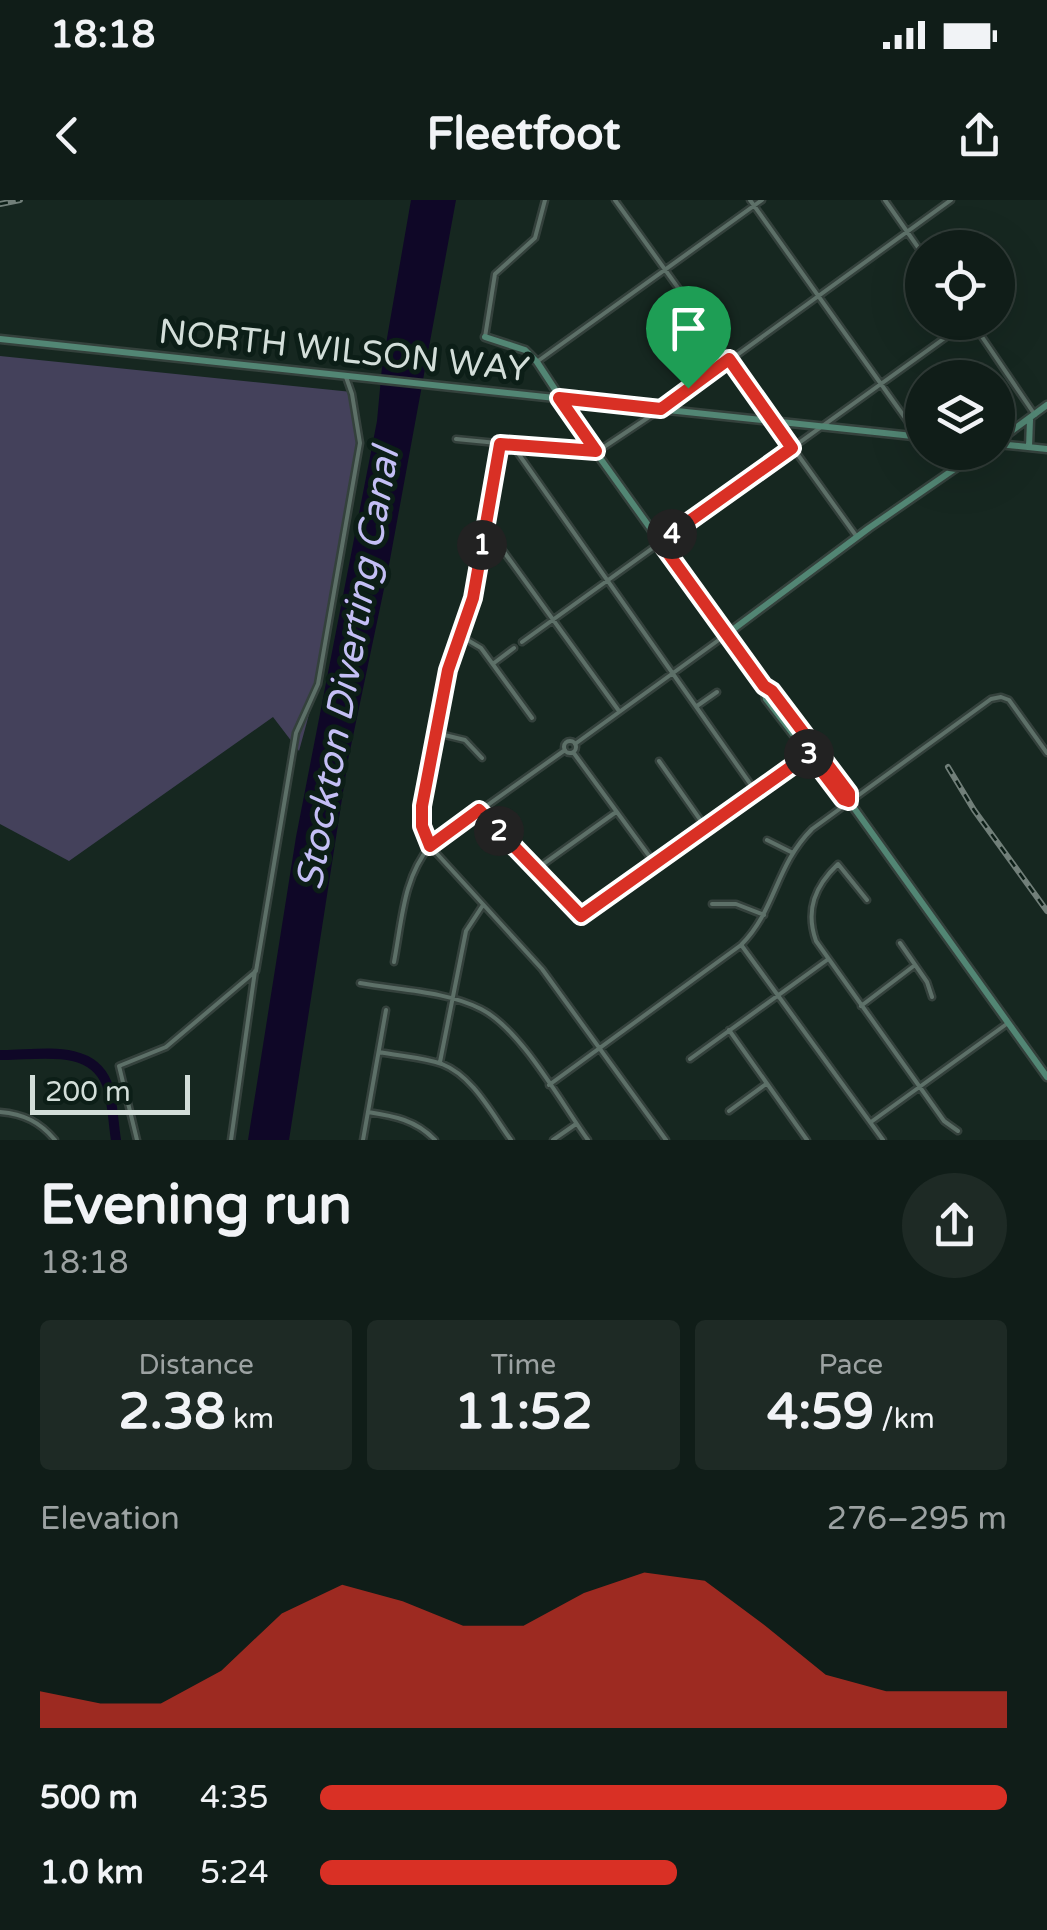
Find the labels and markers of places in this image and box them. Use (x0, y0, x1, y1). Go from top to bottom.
pin (646, 286, 731, 389)
pin: 4 (647, 509, 697, 559)
pin: 1 (457, 520, 507, 570)
pin: 3 (784, 729, 834, 779)
pin: 2 (474, 806, 524, 856)

